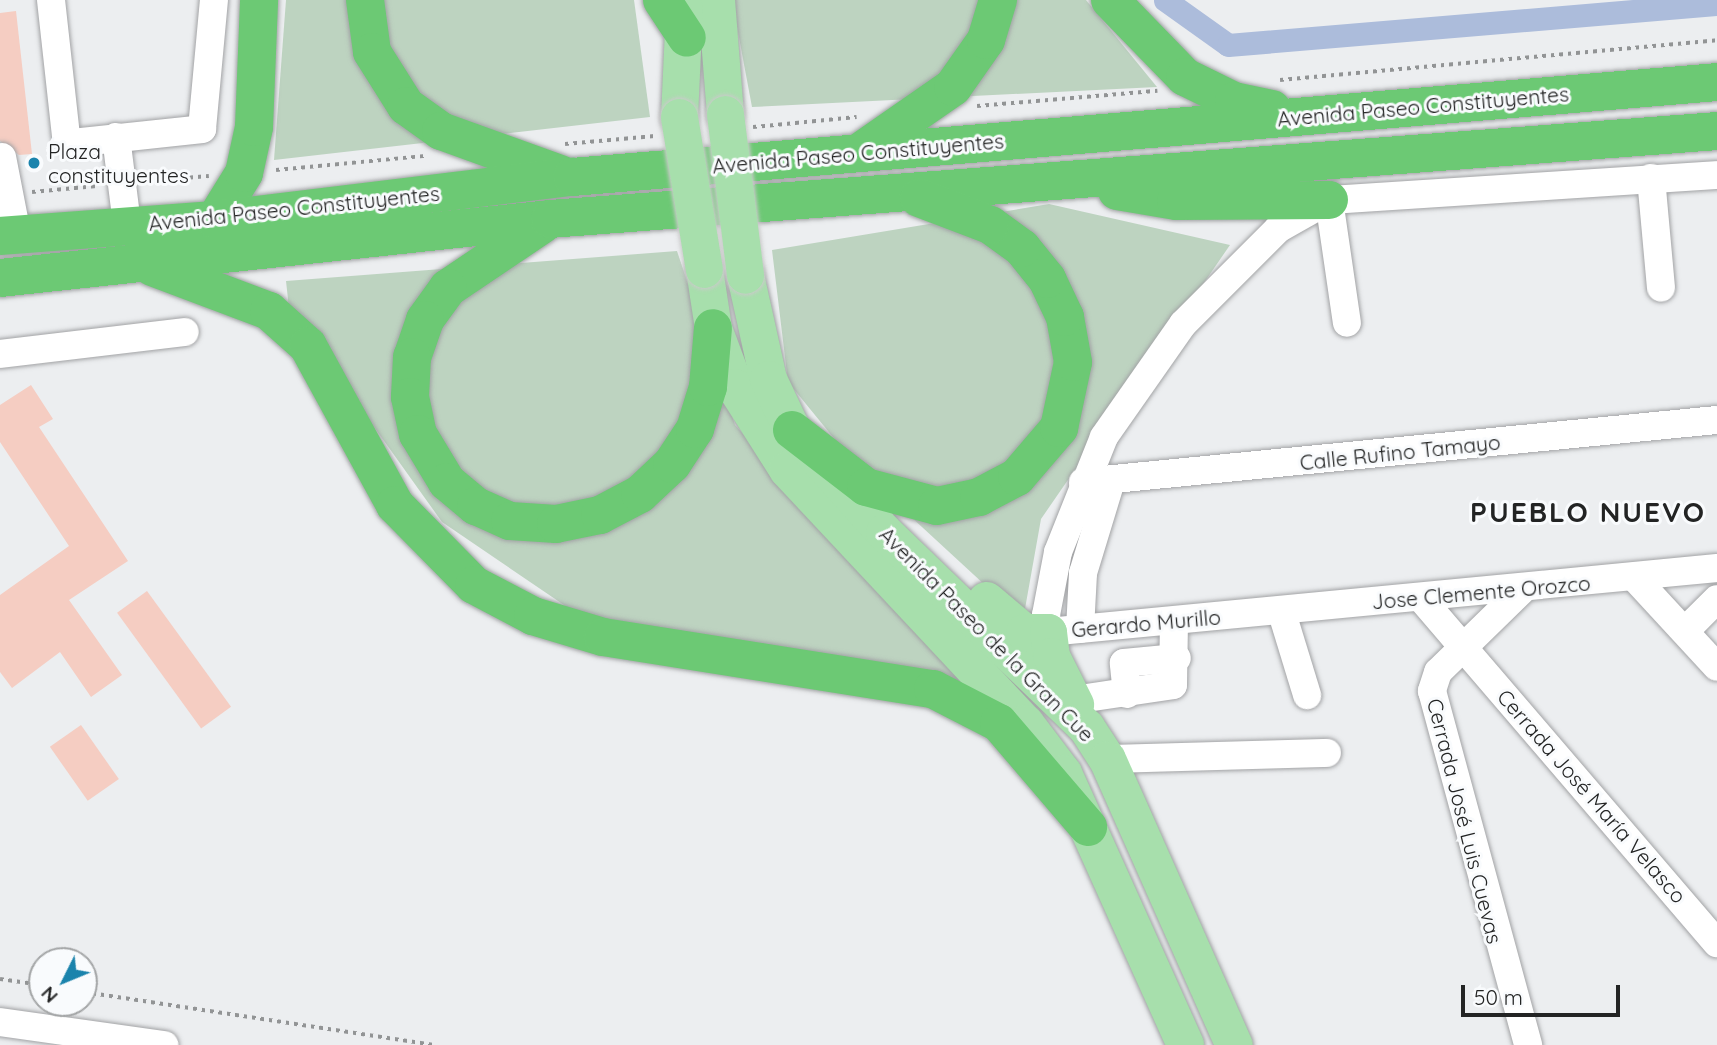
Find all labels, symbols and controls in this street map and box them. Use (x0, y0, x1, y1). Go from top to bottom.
street label: Avenida Paseo Constituyentes (1276, 81, 1570, 131)
street label: Avenida Paseo Constituyentes (711, 128, 1005, 178)
place label: Plaza constituyentes (48, 138, 189, 188)
marker: Plaza constituyentes (26, 155, 42, 171)
street label: Avenida Paseo Constituyentes (147, 180, 441, 236)
street label: Calle Rufino Tamayo (1298, 429, 1502, 475)
district label: PUEBLO NUEVO (1472, 495, 1704, 529)
street label: Avenida Paseo de la Gran Cue (874, 521, 1100, 747)
street label: Jose Clemente Orozco (1370, 570, 1592, 614)
street label: Gerardo Murillo (1070, 604, 1222, 642)
street label: Cerrada José María Velasco (1492, 684, 1692, 908)
street label: Cerrada José Luis Cuevas (1422, 696, 1508, 946)
north arrow (28, 947, 98, 1017)
scale bar (1465, 972, 1624, 1016)
text: N (36, 982, 63, 1008)
text: 50 m (1474, 984, 1523, 1010)

